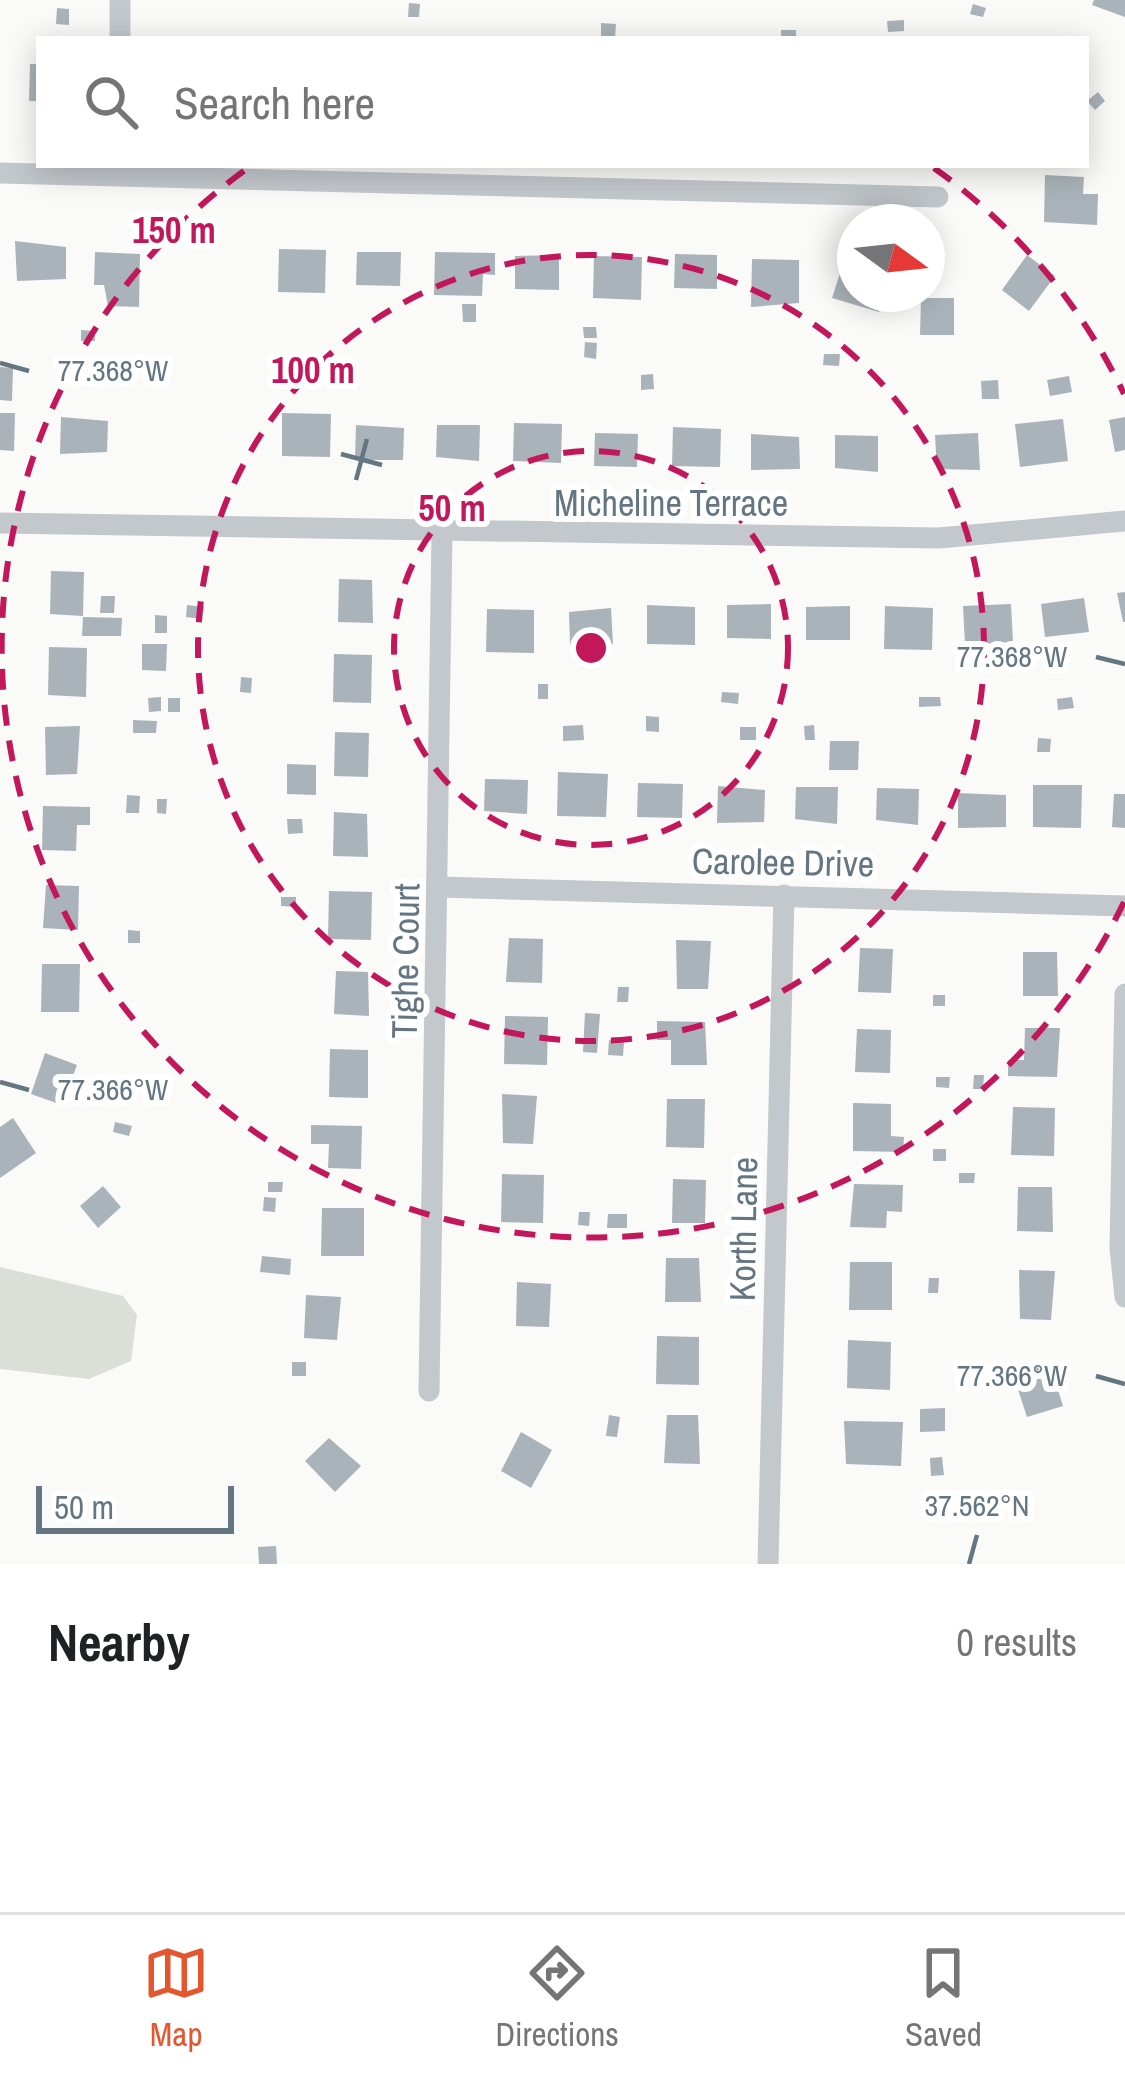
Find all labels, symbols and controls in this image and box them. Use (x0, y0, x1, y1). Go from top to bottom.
search box (36, 36, 1089, 168)
icon: search (78, 69, 144, 135)
text: Search here (174, 72, 375, 133)
north arrow (837, 204, 945, 312)
text: 150 m (132, 206, 216, 254)
text: 100 m (271, 346, 355, 394)
text: 77.368°W (58, 350, 168, 390)
street label: Micheline Terrace (554, 479, 788, 527)
text: 50 m (418, 484, 486, 532)
centre of rings (570, 627, 612, 669)
text: 77.368°W (957, 636, 1067, 676)
street label: Carolee Drive (692, 836, 874, 888)
street label: Tighe Court (380, 883, 430, 1039)
text: 77.366°W (58, 1069, 168, 1109)
street label: Korth Lane (718, 1156, 768, 1302)
text: 77.366°W (957, 1355, 1067, 1395)
scale bar (36, 1480, 234, 1533)
text: 50 m (54, 1485, 114, 1529)
text: 37.562°N (925, 1485, 1030, 1525)
text: Nearby (48, 1608, 190, 1677)
text: 0 results (956, 1616, 1077, 1668)
tab: Map (143, 1940, 209, 2056)
tab: Directions (495, 1940, 619, 2056)
tab: Saved (905, 1940, 982, 2056)

